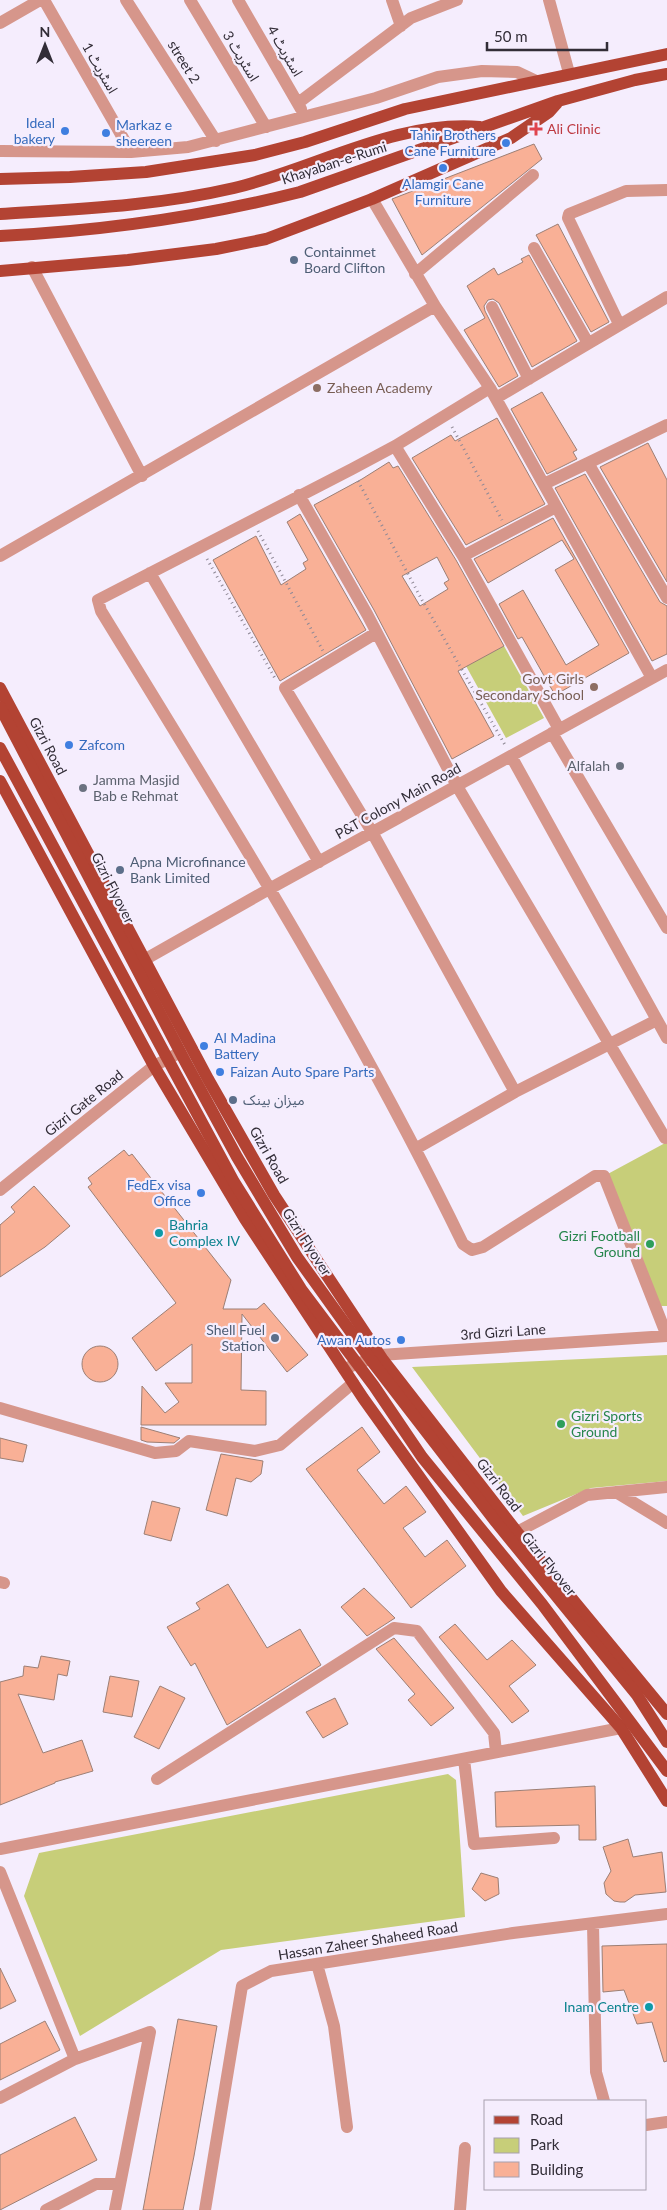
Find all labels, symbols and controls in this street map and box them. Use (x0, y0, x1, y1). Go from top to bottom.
north arrow (20, 20, 70, 70)
scale bar (487, 20, 607, 52)
street label: اسٹریٹ 4 (263, 22, 307, 80)
text: N (40, 23, 50, 40)
street label: اسٹریٹ 3 (219, 27, 263, 85)
text: 50 m (494, 27, 528, 45)
street label: street 2 (165, 37, 204, 86)
street label: اسٹریٹ 1 (78, 39, 122, 97)
place label: Ideal bakery (14, 114, 56, 147)
place label: Markaz e sheereen (116, 116, 172, 149)
place label: Ali Clinic (547, 120, 601, 137)
marker: Ali Clinic (529, 122, 543, 136)
marker: Ideal bakery (59, 125, 71, 137)
place label: Tahir Brothers Cane Furniture (404, 126, 496, 159)
marker: Markaz e sheereen (100, 127, 112, 139)
marker: Tahir Brothers Cane Furniture (500, 137, 512, 149)
street label: Khayaban-e-Rumi (279, 138, 389, 188)
marker: Alamgir Cane Furniture (437, 162, 449, 174)
place label: Alamgir Cane Furniture (402, 175, 484, 208)
place label: Containmet Board Clifton (304, 243, 385, 276)
marker: Containmet Board Clifton (288, 254, 300, 266)
place label: Zaheen Academy (327, 379, 433, 396)
marker: Zaheen Academy (311, 382, 323, 394)
place label: Govt Girls Secondary School (475, 670, 584, 703)
marker: Govt Girls Secondary School (588, 681, 600, 693)
street label: Gizri Road (26, 714, 71, 778)
place label: Zafcom (79, 736, 125, 753)
marker: Zafcom (63, 739, 75, 751)
place label: Alfalah (567, 757, 610, 774)
street label: P&T Colony Main Road (332, 759, 464, 842)
marker: Alfalah (614, 760, 626, 772)
place label: Jamma Masjid Bab e Rehmat (93, 771, 180, 804)
marker: Jamma Masjid Bab e Rehmat (77, 782, 89, 794)
street label: Gizri Flyover (88, 849, 139, 926)
place label: Apna Microfinance Bank Limited (130, 853, 246, 886)
marker: Apna Microfinance Bank Limited (114, 864, 126, 876)
place label: Al Madina Battery (214, 1029, 276, 1062)
marker: Al Madina Battery (198, 1040, 210, 1052)
place label: Faizan Auto Spare Parts (230, 1063, 374, 1080)
street label: Gizri Gate Road (41, 1066, 126, 1139)
marker: Faizan Auto Spare Parts (214, 1066, 226, 1078)
place label: میزان بینک (243, 1091, 305, 1109)
marker: میزان بینک (227, 1094, 239, 1106)
street label: Gizri Road (246, 1123, 293, 1186)
place label: FedEx visa Office (127, 1176, 191, 1209)
marker: FedEx visa Office (195, 1187, 207, 1199)
street label: Gizri Flyover (279, 1205, 336, 1279)
place label: Bahria Complex IV (169, 1216, 241, 1249)
marker: Bahria Complex IV (153, 1227, 165, 1239)
place label: Gizri Football Ground (559, 1227, 640, 1260)
marker: Gizri Football Ground (644, 1238, 656, 1250)
street label: 3rd Gizri Lane (460, 1320, 546, 1343)
place label: Shell Fuel Station (206, 1321, 265, 1354)
place label: Awan Autos (317, 1331, 391, 1348)
marker: Shell Fuel Station (269, 1332, 281, 1344)
marker: Awan Autos (395, 1334, 407, 1346)
place label: Gizri Sports Ground (571, 1407, 642, 1440)
marker: Gizri Sports Ground (555, 1418, 567, 1430)
street label: Gizri Road (473, 1455, 525, 1515)
street label: Gizri Flyover (518, 1528, 580, 1599)
street label: Hassan Zaheer Shaheed Road (277, 1918, 459, 1963)
place label: Inam Centre (564, 1998, 639, 2015)
marker: Inam Centre (643, 2001, 655, 2013)
legend (484, 2100, 647, 2190)
text: Road (530, 2110, 563, 2128)
text: Park (530, 2135, 560, 2153)
text: Building (530, 2160, 583, 2178)

